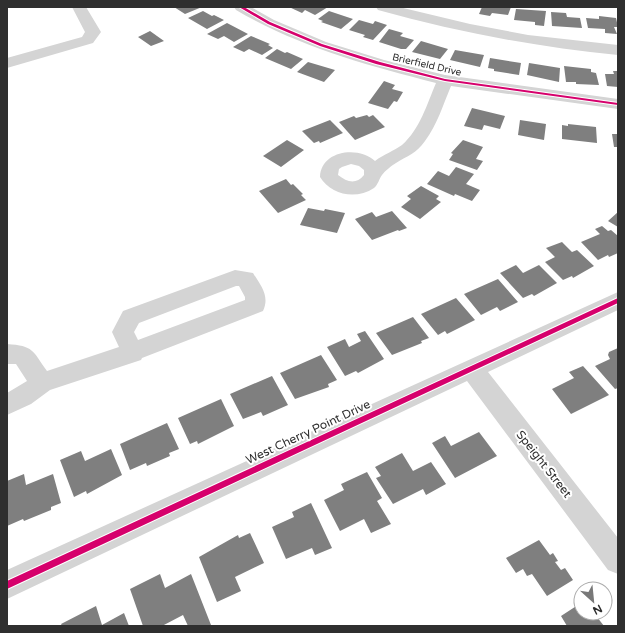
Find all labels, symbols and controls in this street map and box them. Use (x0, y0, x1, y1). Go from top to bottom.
street label: Brierfield Drive (391, 51, 463, 79)
street label: West Cherry Point Drive (244, 397, 373, 467)
street label: Speight Street (513, 428, 575, 501)
north arrow (573, 581, 613, 621)
text: N (590, 602, 604, 617)

